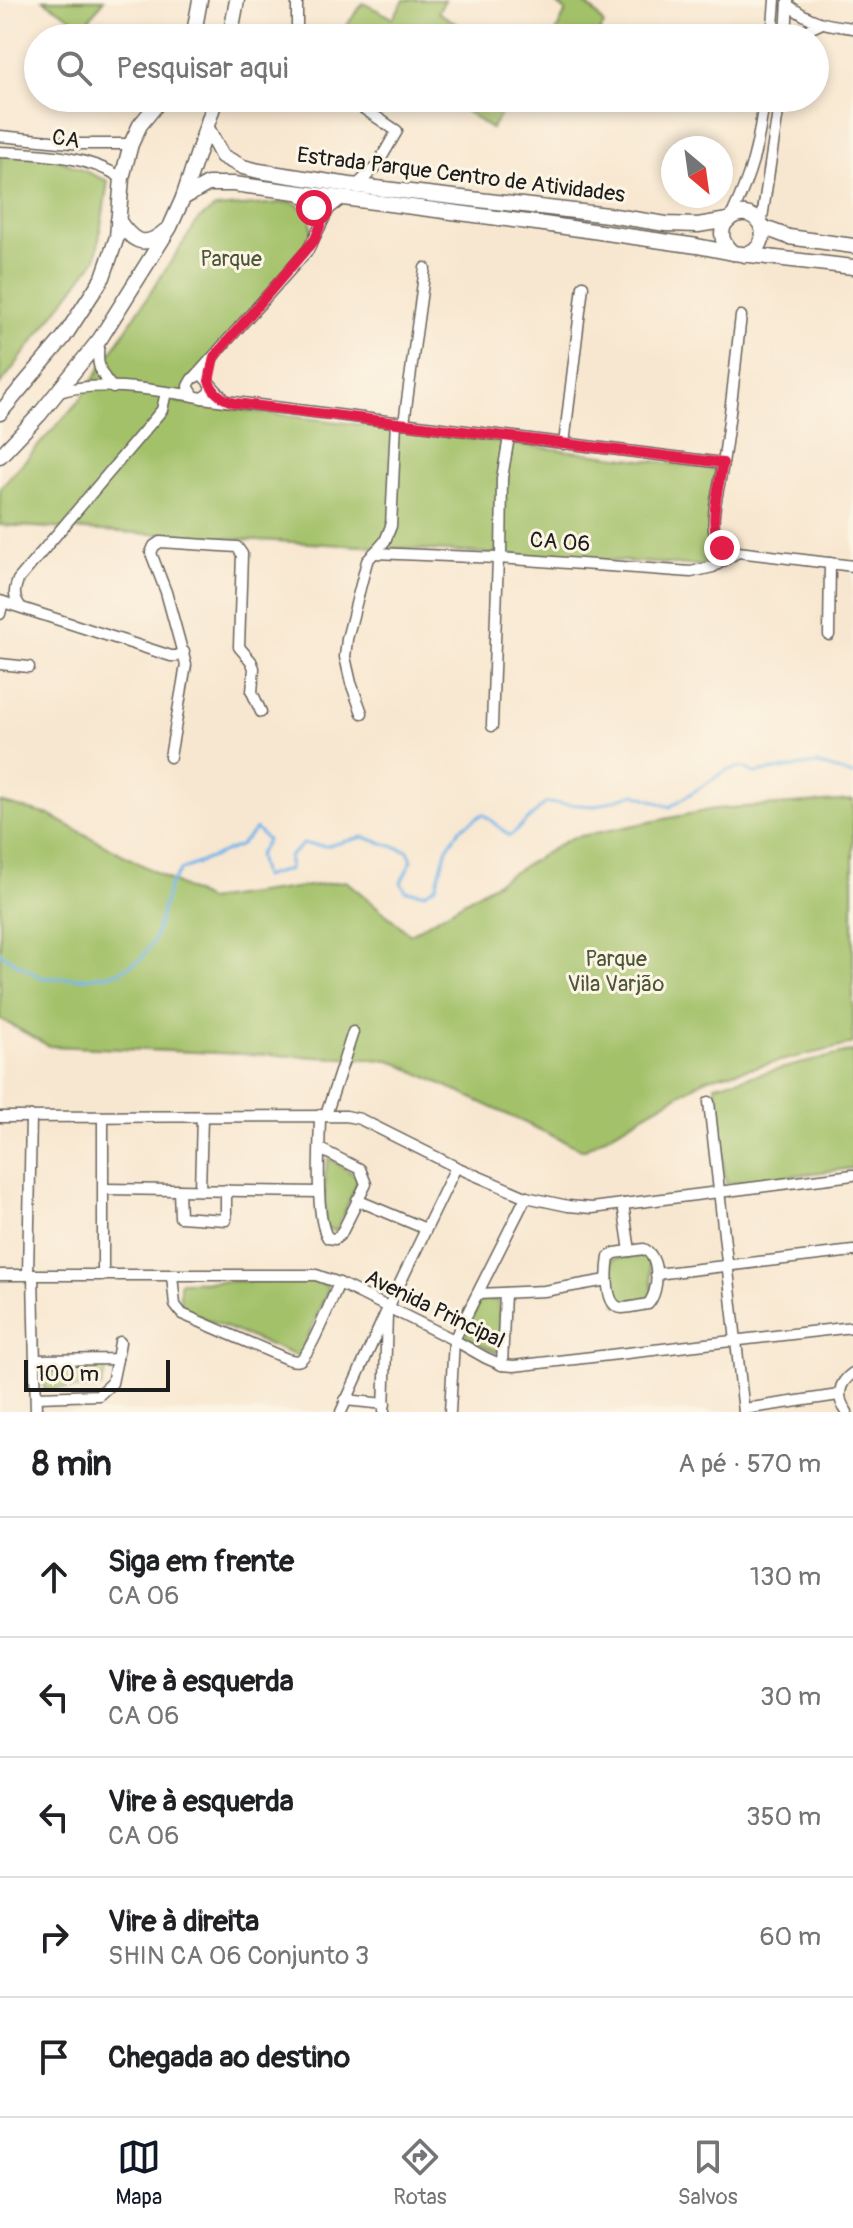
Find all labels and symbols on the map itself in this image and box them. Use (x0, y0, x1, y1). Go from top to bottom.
street label: CA (50, 123, 82, 155)
north arrow (661, 136, 733, 208)
street label: Estrada Parque Centro de Atividades (295, 141, 627, 209)
route start (296, 190, 332, 226)
park label: Parque (200, 245, 262, 273)
street label: CA 06 (529, 526, 591, 558)
route end (704, 530, 740, 566)
park label: Parque Vila Varjão (568, 945, 665, 998)
street label: Avenida Principal (361, 1263, 509, 1355)
scale bar (24, 1356, 170, 1392)

